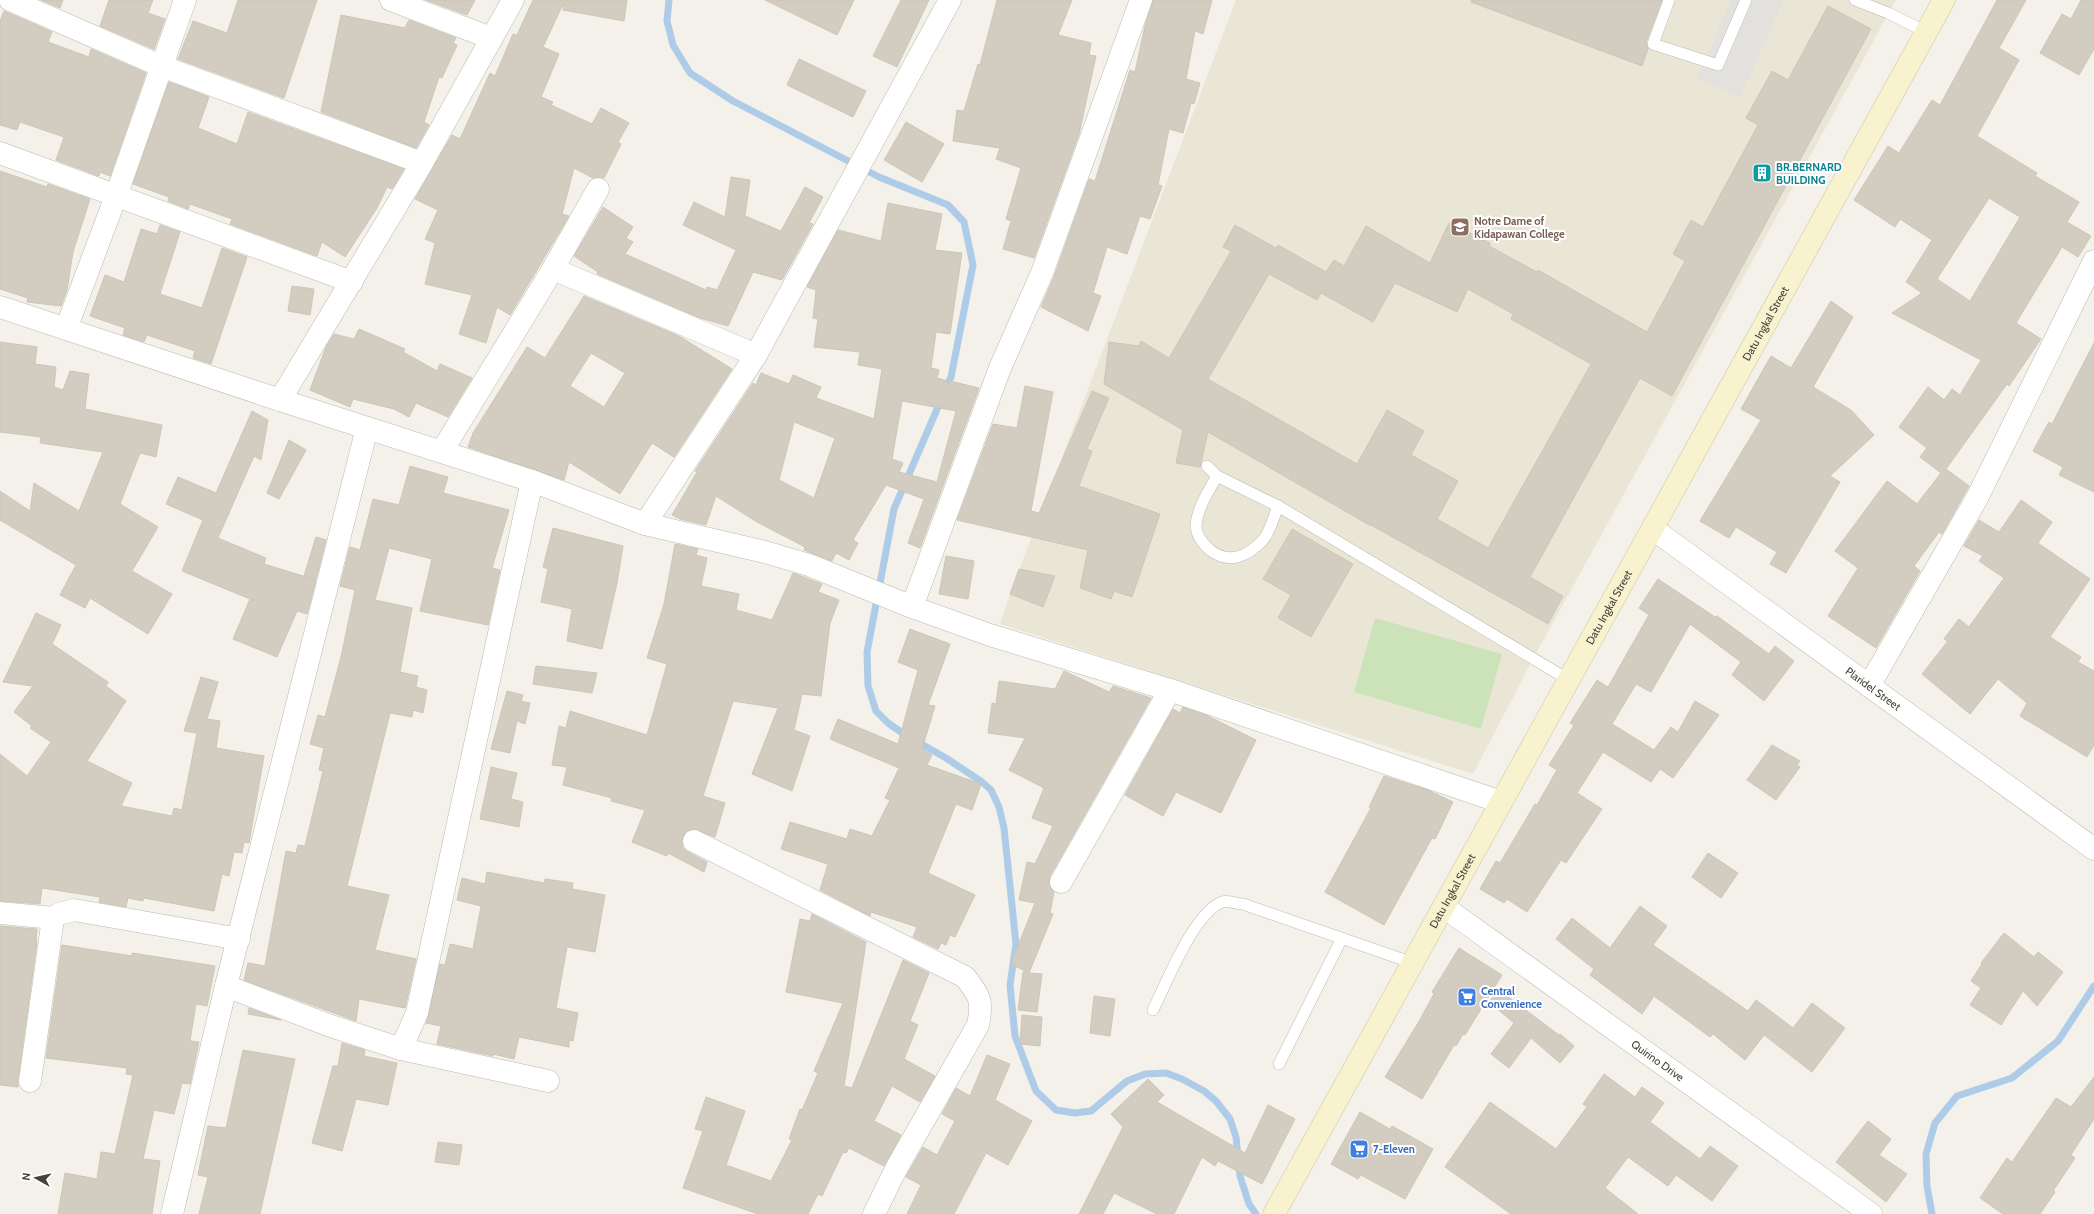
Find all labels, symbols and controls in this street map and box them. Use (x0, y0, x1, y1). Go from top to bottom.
place label: BR.BERNARD BUILDING (1776, 160, 1842, 187)
building icon: BR.BERNARD BUILDING (1751, 162, 1773, 184)
place label: Notre Dame of Kidapawan College (1474, 214, 1565, 241)
school or university icon: Notre Dame of Kidapawan College (1449, 216, 1471, 238)
street label: Datu Ingkal Street (1739, 284, 1792, 363)
street label: Datu Ingkal Street (1583, 567, 1635, 647)
street label: Plaridel Street (1843, 664, 1904, 714)
street label: Datu Ingkal Street (1426, 851, 1479, 931)
place label: Central Convenience (1481, 984, 1542, 1011)
supermarket icon: Central Convenience (1456, 986, 1478, 1008)
street label: Quirino Drive (1628, 1037, 1687, 1084)
supermarket icon: 7-Eleven (1348, 1138, 1370, 1160)
place label: 7-Eleven (1373, 1142, 1415, 1156)
north arrow (16, 1158, 56, 1198)
text: N (19, 1172, 34, 1181)

